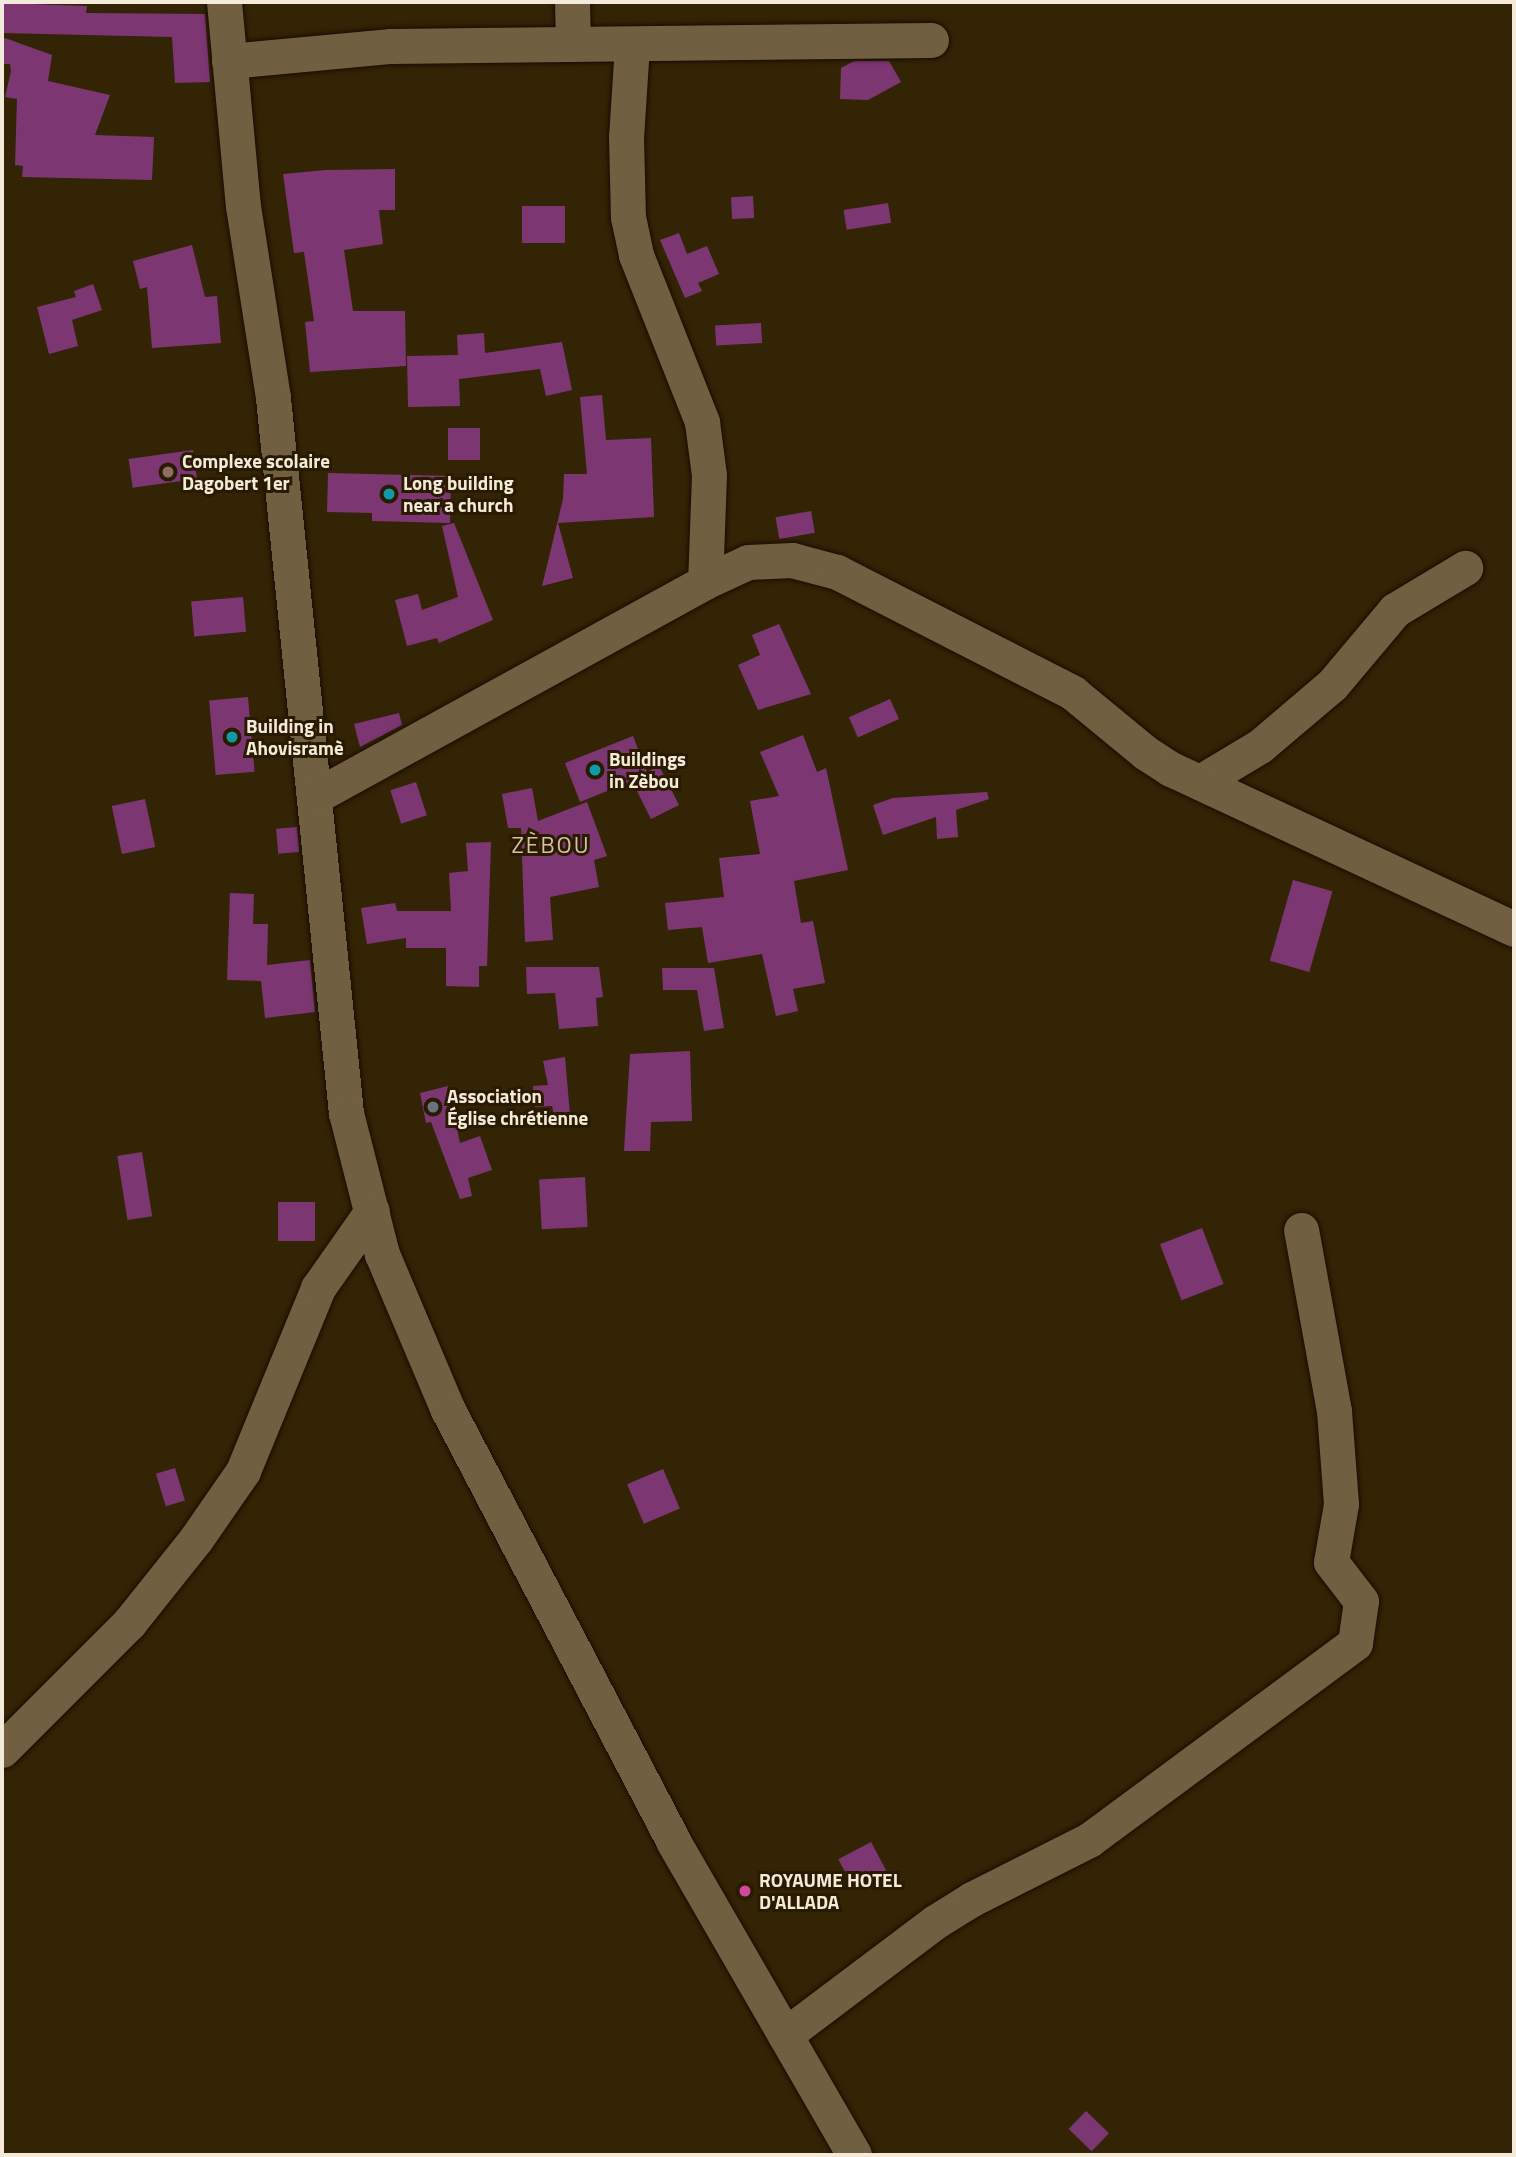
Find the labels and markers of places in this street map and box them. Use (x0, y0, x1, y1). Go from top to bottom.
place label: Complexe scolaire Dagobert 1er (182, 450, 330, 494)
marker: Complexe scolaire Dagobert 1er (160, 464, 176, 480)
place label: Long building near a church (403, 472, 514, 516)
marker: Long building near a church (381, 486, 397, 502)
place label: Building in Ahovisramè (246, 715, 344, 759)
marker: Building in Ahovisramè (224, 729, 240, 745)
place label: Buildings in Zèbou (609, 748, 686, 792)
marker: Buildings in Zèbou (587, 762, 603, 778)
place label: Association Église chrétienne (447, 1085, 588, 1129)
marker: Association Église chrétienne (425, 1099, 441, 1115)
place label: ROYAUME HOTEL D'ALLADA (759, 1869, 902, 1913)
marker: ROYAUME HOTEL D'ALLADA (737, 1883, 753, 1899)

